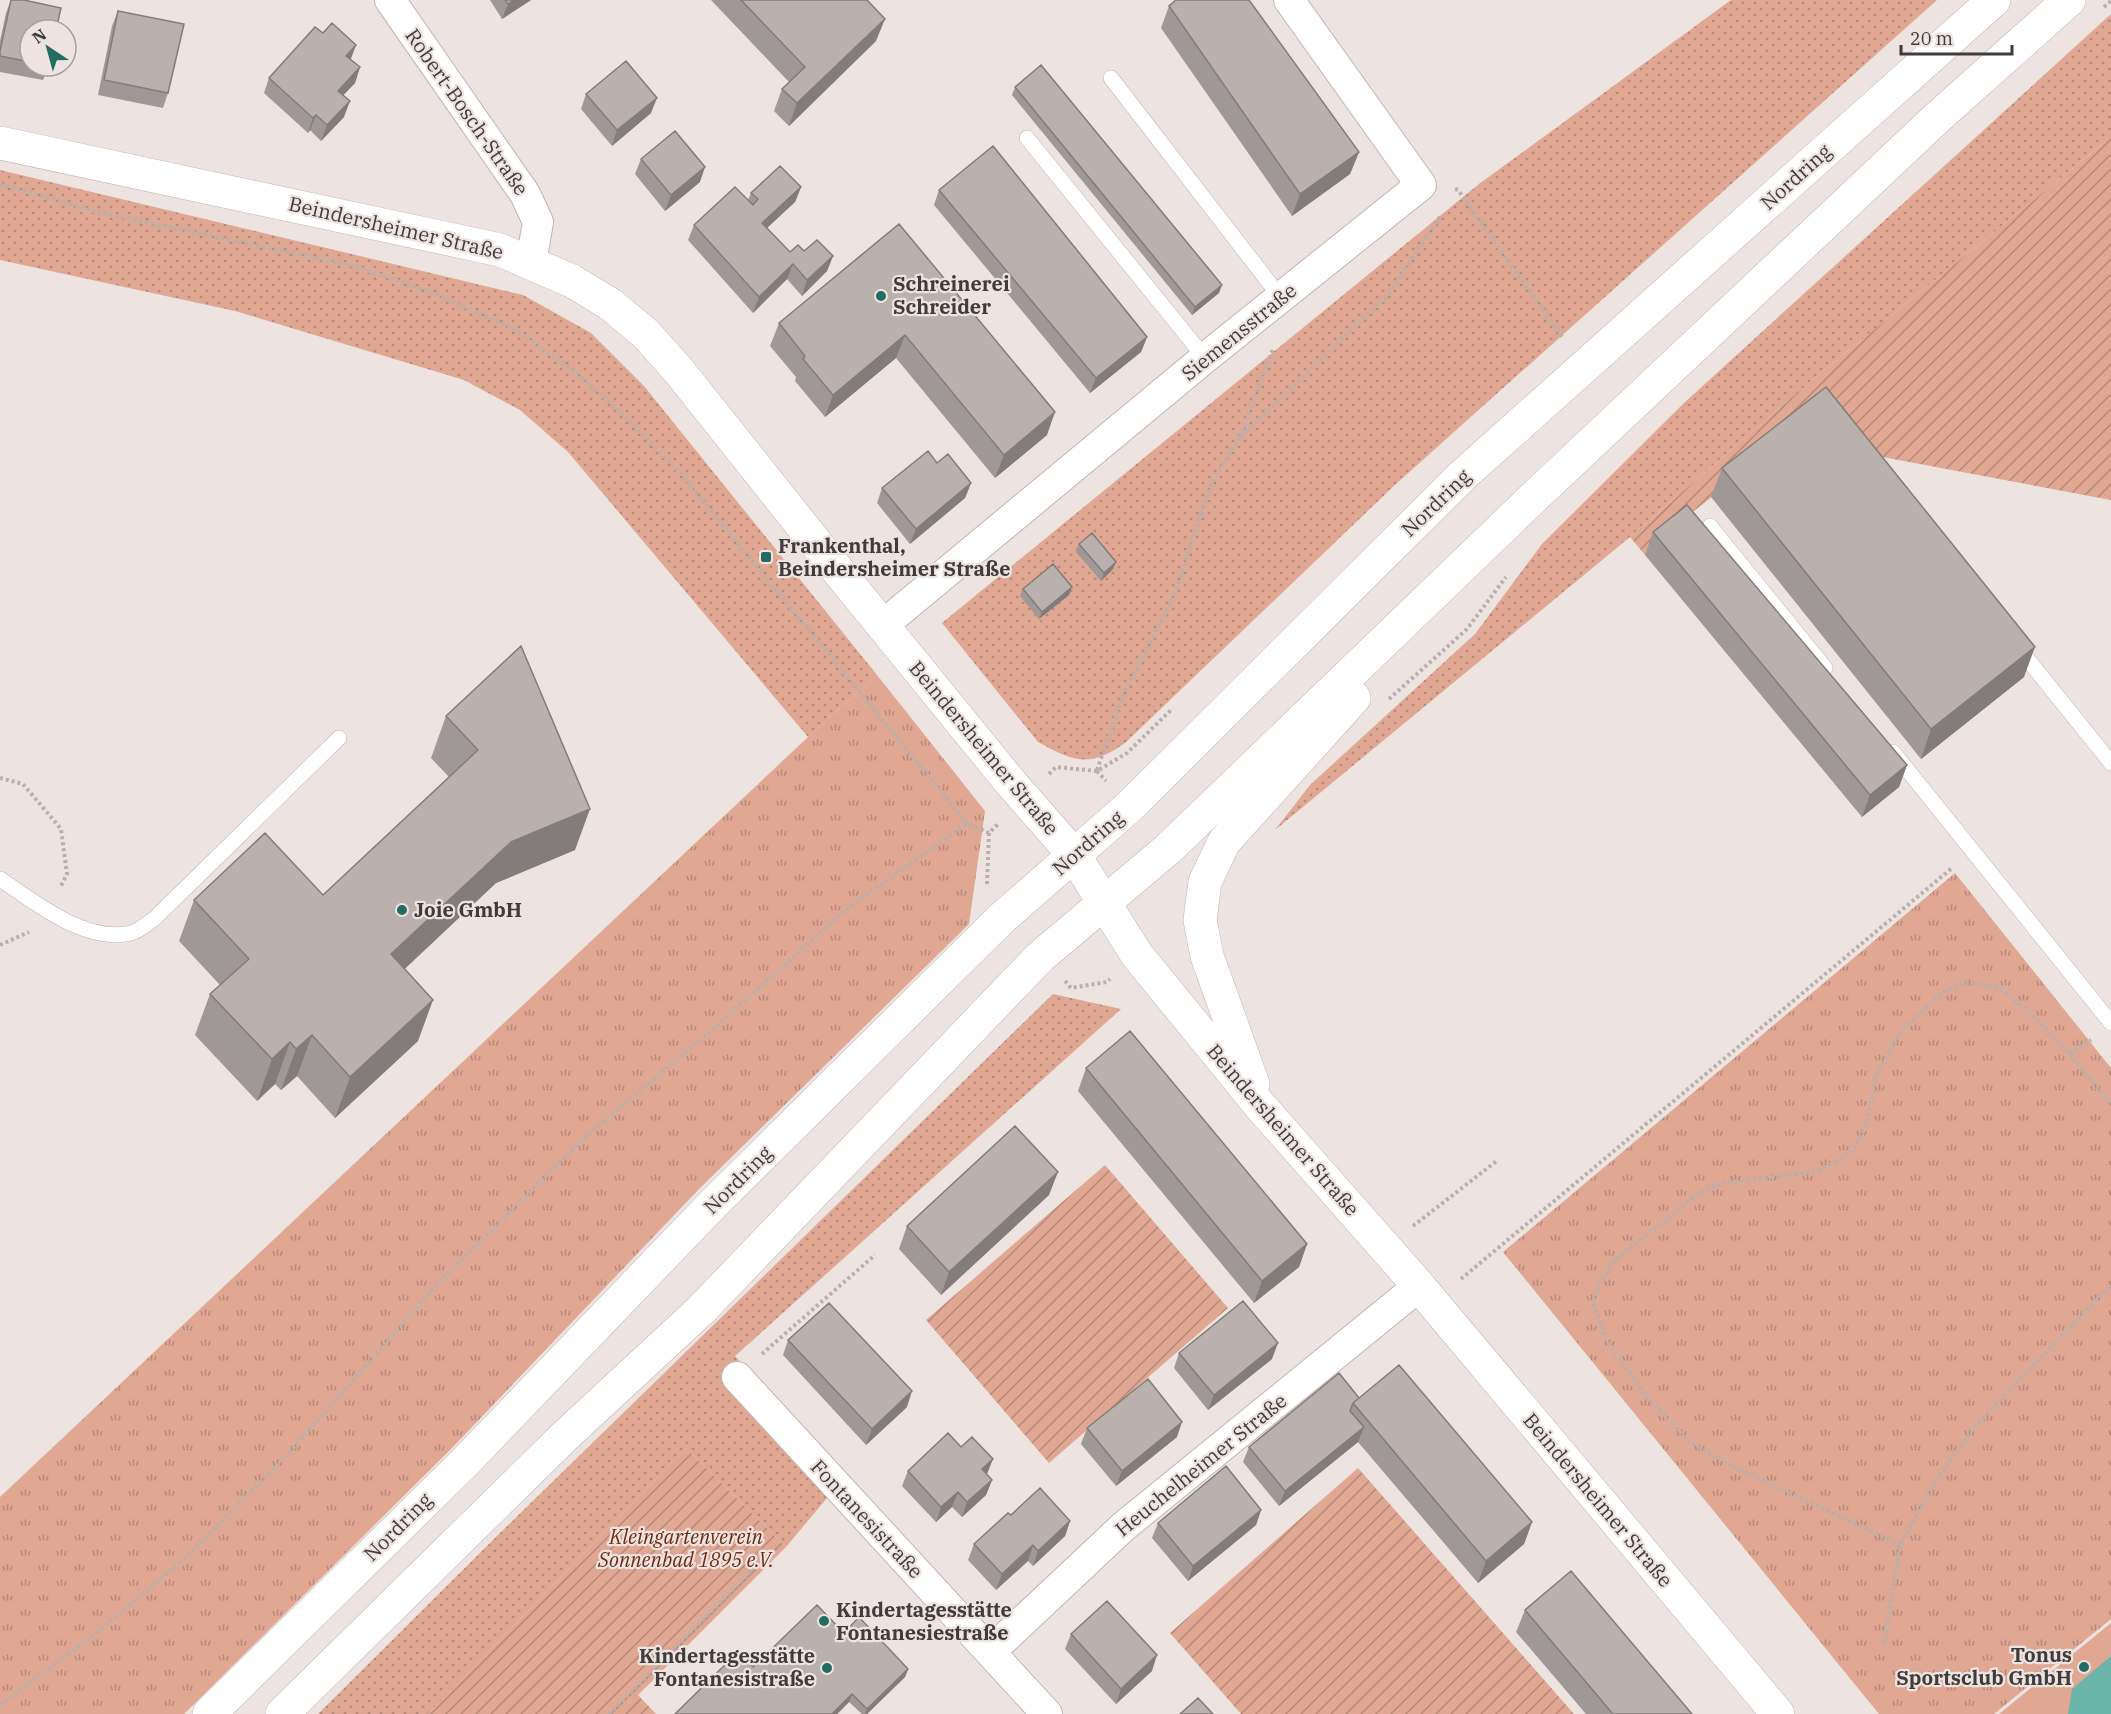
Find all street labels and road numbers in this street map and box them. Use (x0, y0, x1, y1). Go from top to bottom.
street label: Robert-Bosch-Straße (400, 23, 535, 200)
street label: Nordring (1754, 138, 1837, 216)
street label: Beindersheimer Straße (286, 190, 506, 265)
street label: Siemensstraße (1175, 277, 1302, 386)
street label: Nordring (1395, 463, 1476, 542)
street label: Beindersheimer Straße (903, 655, 1065, 840)
street label: Nordring (1046, 804, 1129, 881)
street label: Beindersheimer Straße (1201, 1038, 1366, 1221)
street label: Nordring (697, 1139, 778, 1220)
street label: Heuchelheimer Straße (1109, 1387, 1292, 1542)
street label: Beindersheimer Straße (1517, 1407, 1679, 1592)
street label: Fontanesistraße (805, 1453, 930, 1584)
street label: Nordring (357, 1486, 438, 1567)

